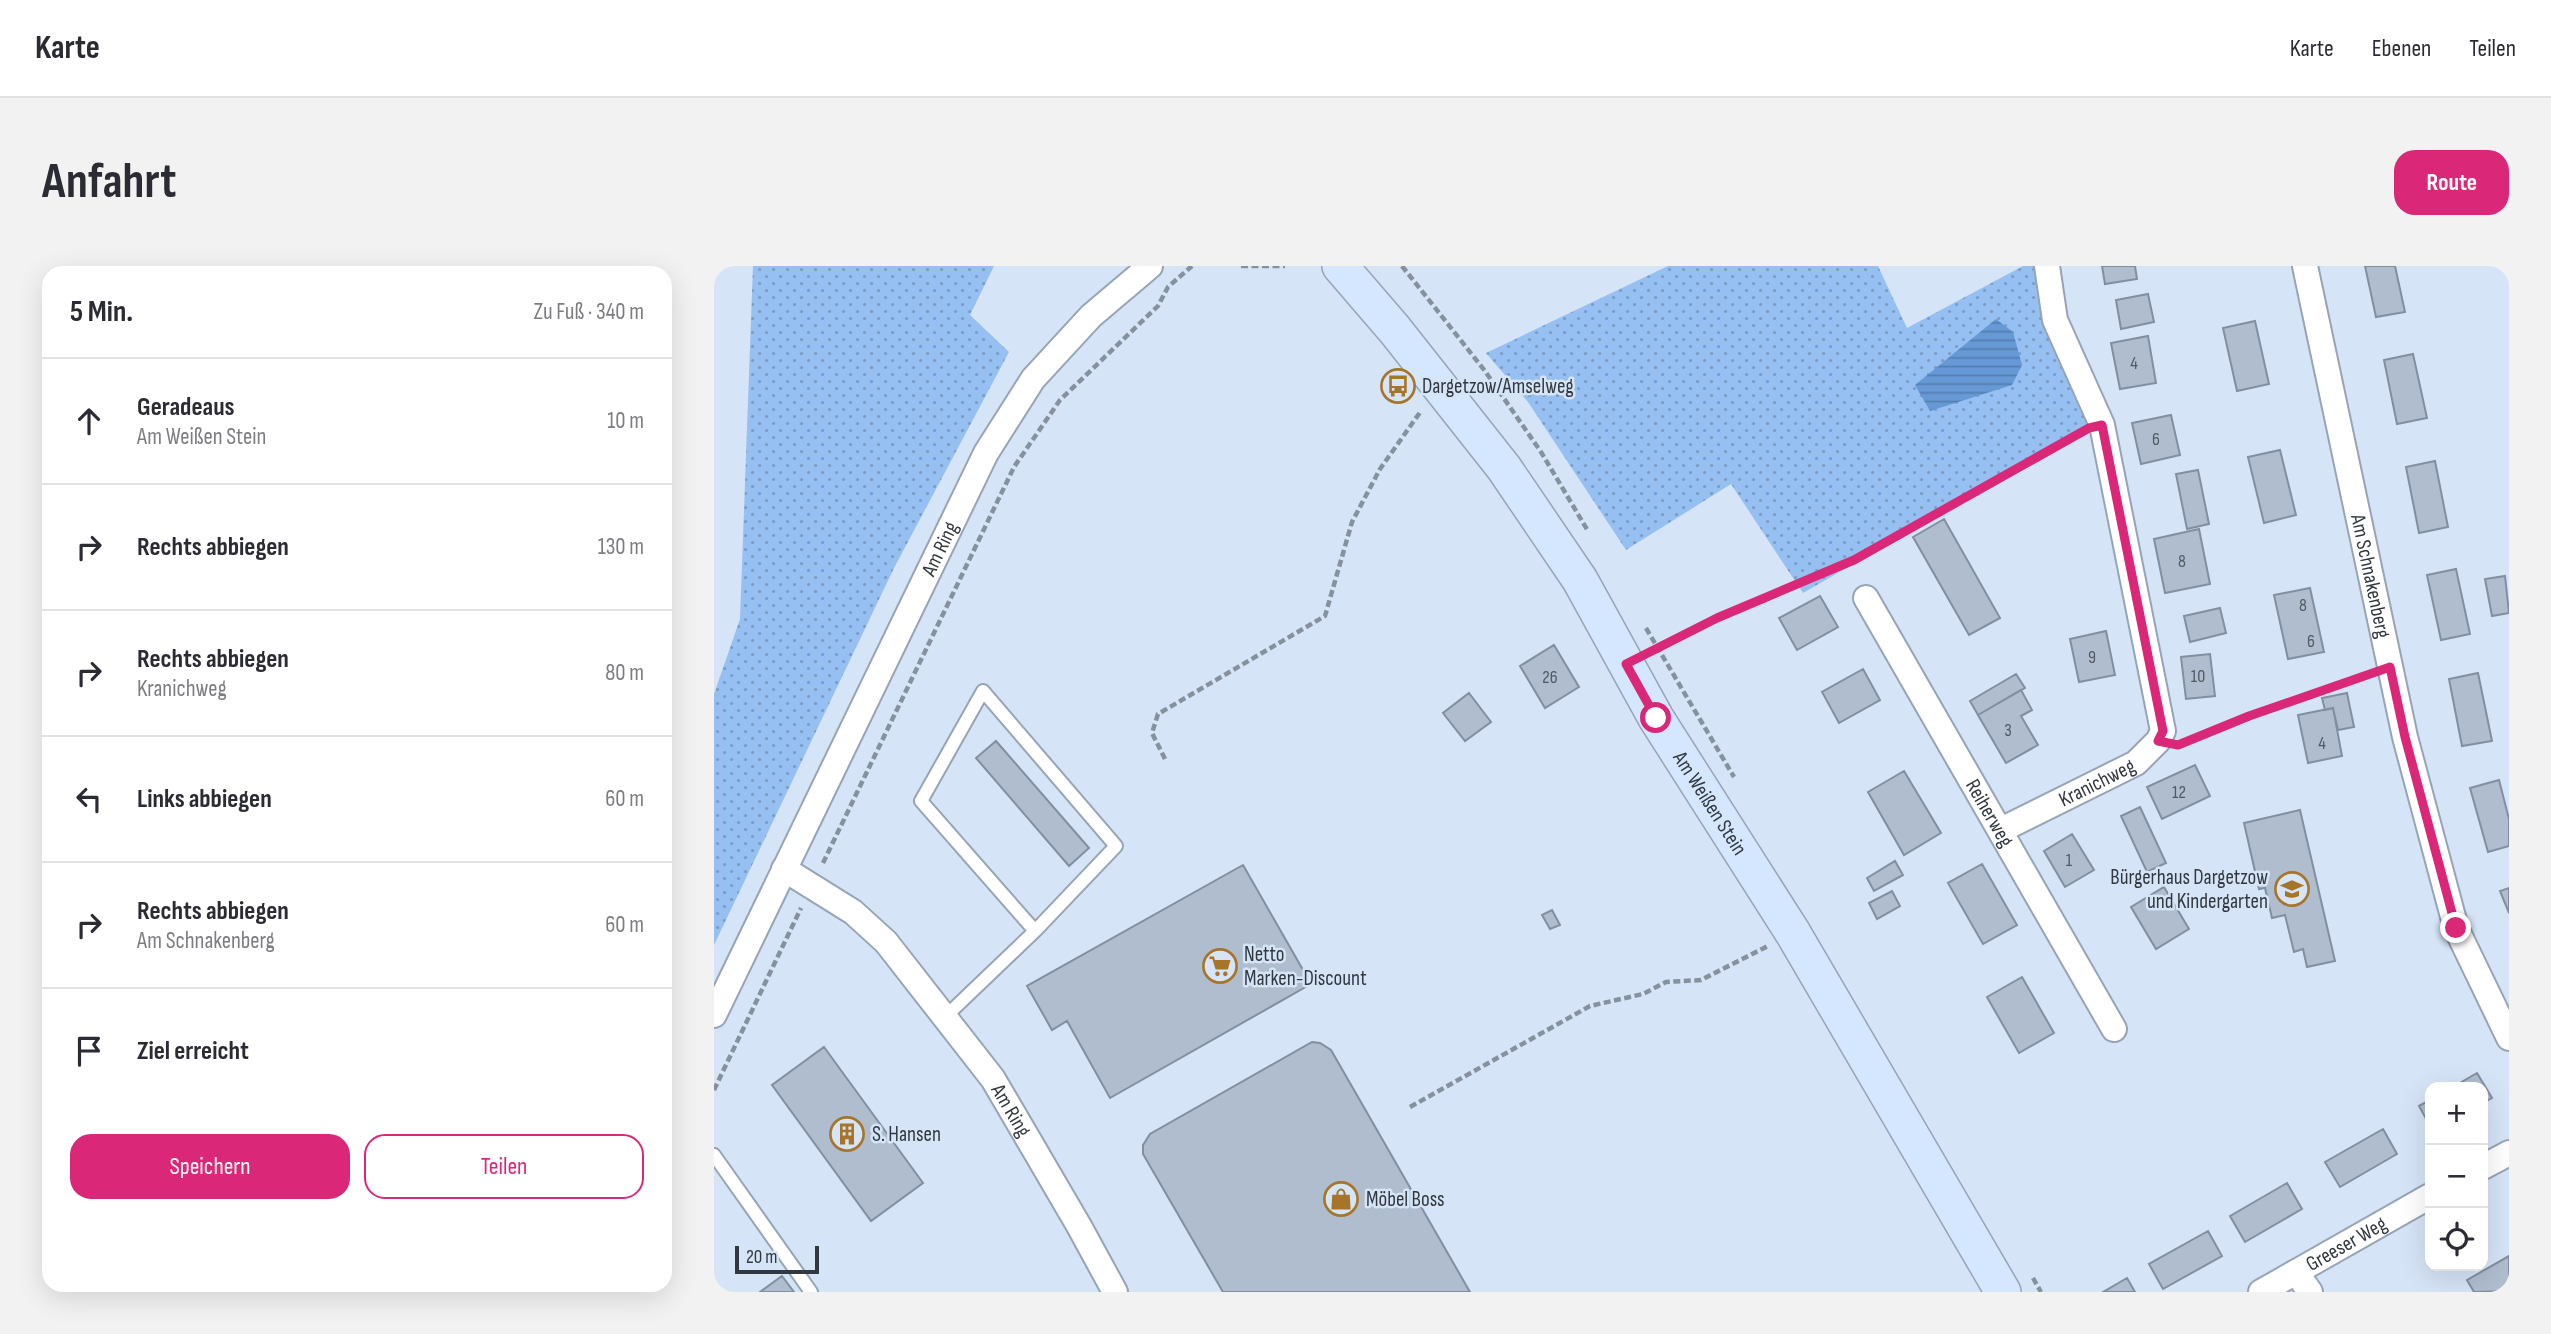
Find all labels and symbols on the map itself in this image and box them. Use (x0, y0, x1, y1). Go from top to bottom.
house number: 4 (2130, 353, 2138, 374)
bus stop icon: Dargetzow/Amselweg (1379, 367, 1417, 405)
place label: Dargetzow/Amselweg (1422, 374, 1574, 399)
house number: 6 (2152, 429, 2160, 450)
street label: Am Schnakenberg (2345, 511, 2396, 640)
street label: Am Ring (916, 518, 963, 581)
house number: 8 (2178, 551, 2186, 572)
house number: 8 (2299, 595, 2307, 616)
house number: 6 (2307, 631, 2315, 652)
house number: 9 (2088, 647, 2096, 668)
house number: 10 (2191, 666, 2205, 687)
house number: 26 (1542, 667, 1558, 688)
route start (1640, 702, 1671, 733)
house number: 3 (2004, 720, 2012, 741)
house number: 4 (2318, 733, 2326, 754)
street label: Am Weißen Stein (1667, 746, 1752, 860)
street label: Kranichweg (2055, 753, 2139, 812)
street label: Reiherweg (1960, 775, 2019, 851)
house number: 12 (2172, 782, 2186, 803)
house number: 1 (2066, 850, 2073, 871)
place label: Bürgerhaus Dargetzow und Kindergarten (2110, 865, 2268, 914)
school or university icon: Bürgerhaus Dargetzow und Kindergarten (2273, 870, 2311, 908)
route end (2440, 912, 2471, 943)
place label: Netto Marken-Discount (1244, 942, 1367, 991)
supermarket icon: Netto Marken-Discount (1201, 947, 1239, 985)
street label: Am Ring (986, 1078, 1037, 1141)
building icon: S. Hansen (828, 1115, 866, 1153)
place label: S. Hansen (872, 1122, 941, 1147)
shop icon: Möbel Boss (1322, 1180, 1360, 1218)
place label: Möbel Boss (1366, 1187, 1445, 1212)
street label: Greeser Weg (2301, 1211, 2391, 1276)
scale bar (735, 1243, 819, 1275)

